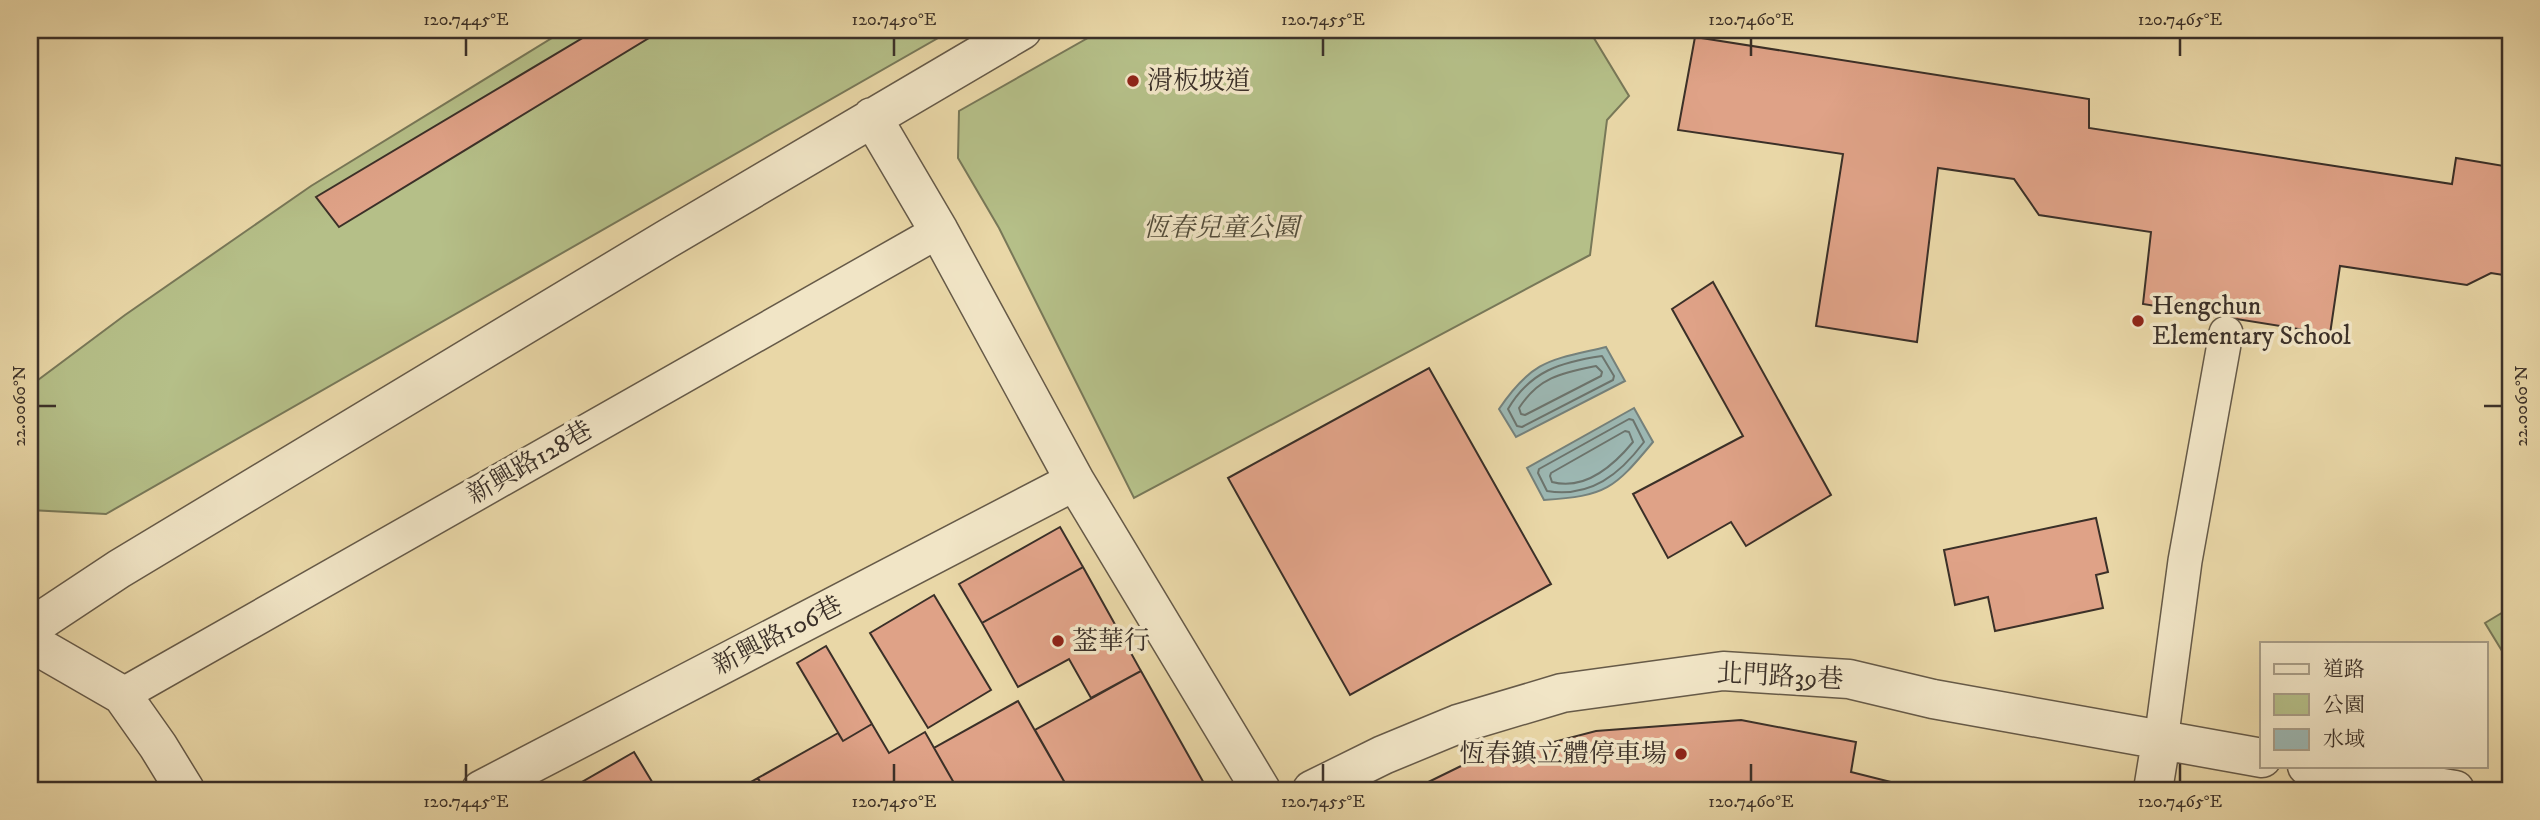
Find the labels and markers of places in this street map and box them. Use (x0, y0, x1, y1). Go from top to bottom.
place label: 滑板坡道 (1147, 65, 1251, 98)
marker: 滑板坡道 (1125, 73, 1141, 89)
place label: Hengchun Elementary School (2152, 290, 2351, 353)
marker: Hengchun Elementary School (2130, 313, 2146, 329)
place label: 菳華行 (1072, 625, 1150, 658)
marker: 菳華行 (1050, 633, 1066, 649)
place label: 恆春鎮立體停車場 (1459, 738, 1667, 771)
marker: 恆春鎮立體停車場 (1673, 746, 1689, 762)

